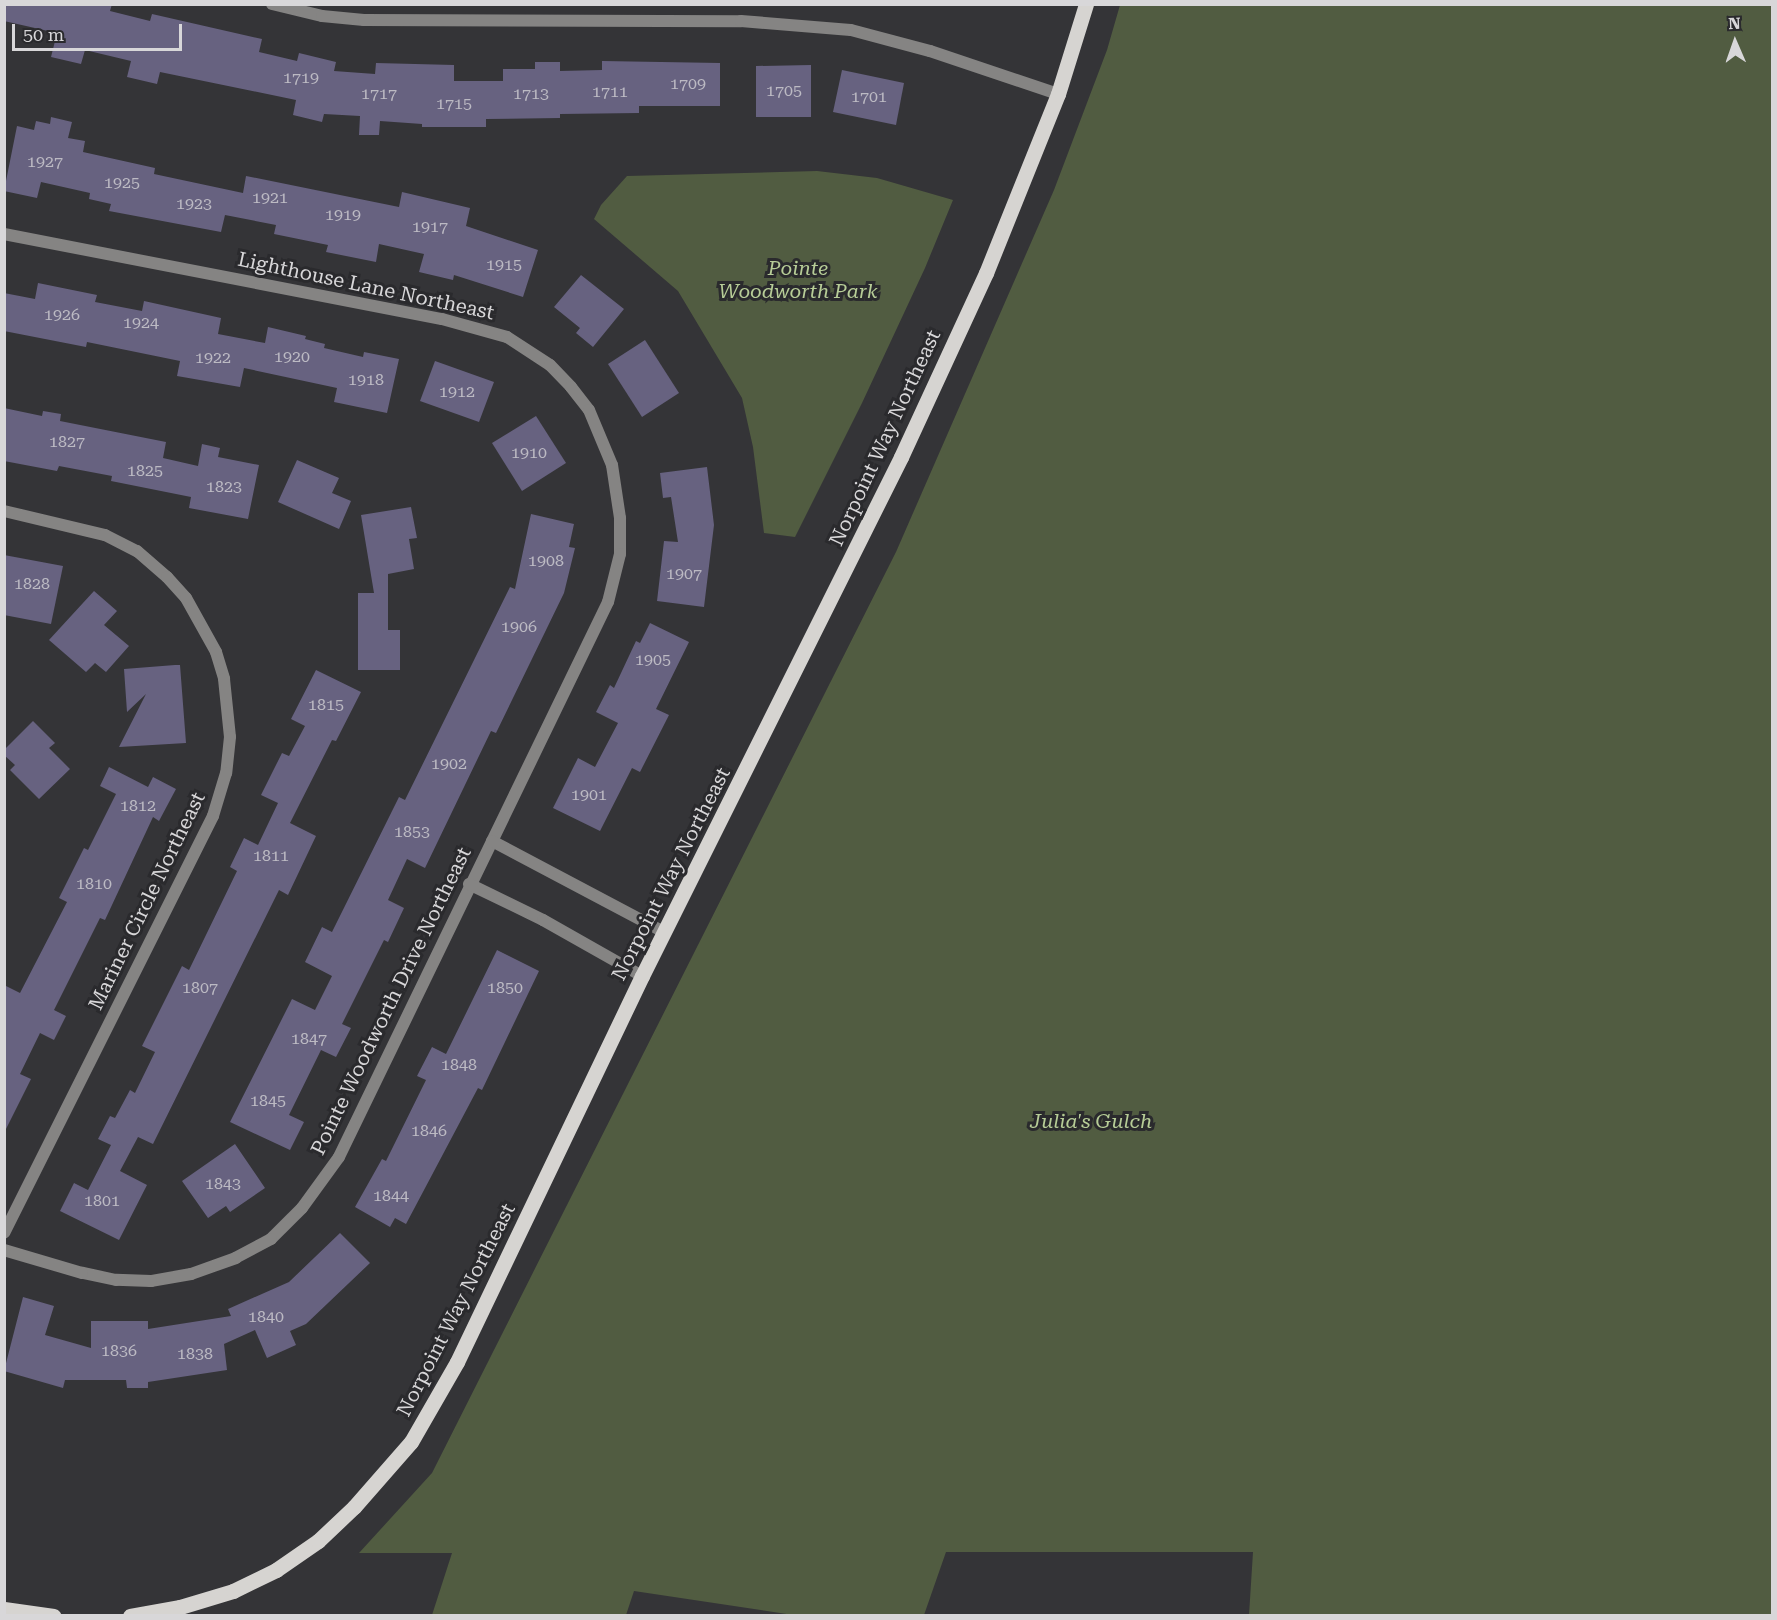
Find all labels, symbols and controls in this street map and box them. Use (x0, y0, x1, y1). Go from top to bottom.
scale bar (15, 12, 184, 50)
north arrow (1705, 12, 1765, 72)
text: N (1728, 14, 1741, 33)
text: 50 m (23, 24, 64, 45)
house number: 1719 (283, 68, 319, 88)
house number: 1709 (670, 74, 706, 94)
house number: 1705 (766, 81, 802, 101)
house number: 1711 (592, 82, 628, 102)
house number: 1717 (361, 84, 397, 104)
house number: 1713 (513, 84, 549, 104)
house number: 1701 (851, 87, 887, 107)
house number: 1715 (436, 94, 472, 114)
house number: 1927 (27, 152, 63, 172)
house number: 1925 (104, 173, 140, 193)
house number: 1921 (252, 188, 288, 208)
house number: 1923 (176, 194, 212, 214)
house number: 1919 (325, 205, 361, 225)
house number: 1917 (412, 217, 448, 237)
street label: Lighthouse Lane Northeast (236, 247, 496, 325)
house number: 1915 (486, 255, 522, 275)
park label: Pointe Woodworth Park (719, 257, 877, 304)
house number: 1926 (44, 305, 80, 325)
house number: 1924 (123, 313, 159, 333)
street label: Norpoint Way Northeast (824, 326, 946, 550)
house number: 1920 (274, 347, 310, 367)
house number: 1922 (195, 348, 231, 368)
house number: 1918 (348, 370, 384, 390)
house number: 1912 (439, 382, 475, 402)
house number: 1827 (49, 432, 85, 452)
house number: 1910 (511, 443, 547, 463)
house number: 1825 (127, 461, 163, 481)
house number: 1823 (206, 477, 242, 497)
house number: 1908 (528, 551, 564, 571)
house number: 1907 (666, 564, 702, 584)
house number: 1828 (14, 574, 50, 594)
house number: 1906 (501, 617, 537, 637)
house number: 1905 (635, 650, 671, 670)
house number: 1815 (308, 695, 344, 715)
house number: 1902 (431, 754, 467, 774)
street label: Norpoint Way Northeast (607, 764, 735, 984)
house number: 1901 (571, 785, 607, 805)
street label: Mariner Circle Northeast (84, 788, 210, 1014)
house number: 1812 (120, 796, 156, 816)
house number: 1853 (394, 822, 430, 842)
street label: Pointe Woodworth Drive Northeast (306, 843, 476, 1159)
house number: 1811 (253, 846, 289, 866)
house number: 1810 (76, 874, 112, 894)
house number: 1807 (182, 978, 218, 998)
house number: 1850 (487, 978, 523, 998)
house number: 1847 (291, 1029, 327, 1049)
house number: 1848 (441, 1055, 477, 1075)
house number: 1845 (250, 1091, 286, 1111)
park label: Julia's Gulch (1030, 1109, 1152, 1133)
house number: 1846 (411, 1121, 447, 1141)
house number: 1843 (205, 1174, 241, 1194)
house number: 1844 (373, 1186, 409, 1206)
house number: 1801 (84, 1191, 120, 1211)
street label: Norpoint Way Northeast (392, 1200, 520, 1420)
house number: 1840 (248, 1307, 284, 1327)
house number: 1836 (101, 1341, 137, 1361)
house number: 1838 (177, 1344, 213, 1364)

